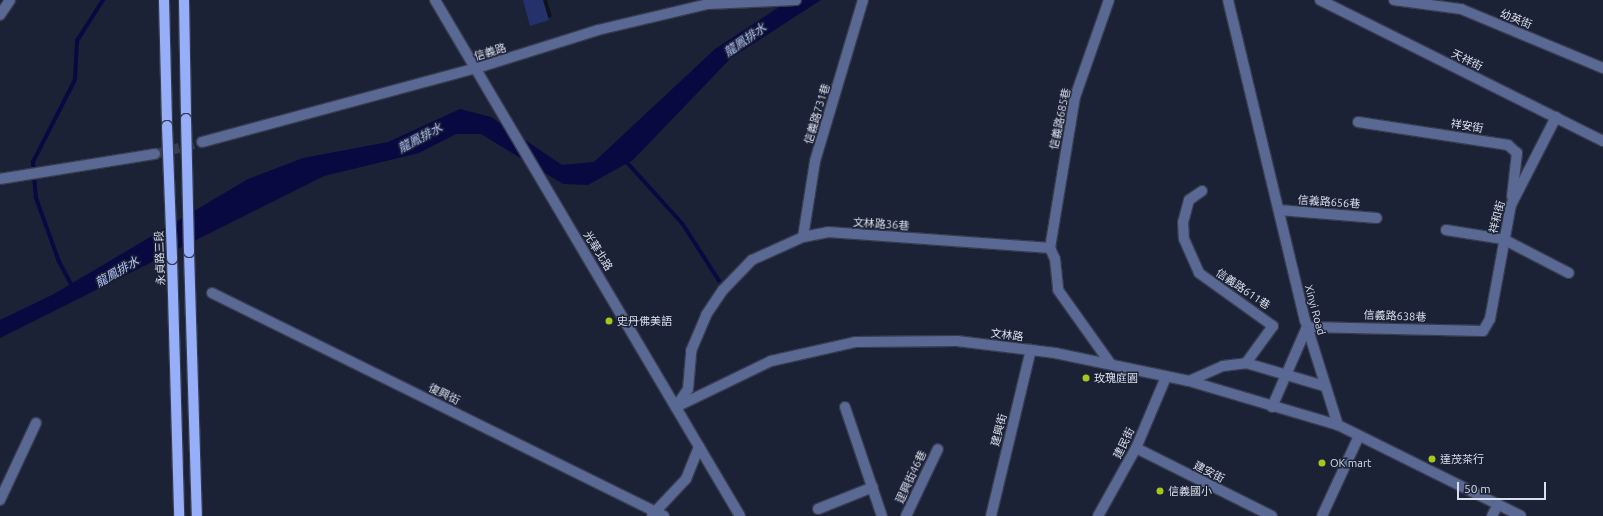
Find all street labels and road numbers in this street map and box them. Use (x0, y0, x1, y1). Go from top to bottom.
street label: 幼英街 (1498, 7, 1534, 31)
street label: 信義路 (472, 41, 508, 63)
street label: 天祥街 (1449, 47, 1485, 73)
street label: 信義路731巷 (802, 82, 832, 146)
street label: 信義路685巷 (1047, 87, 1073, 151)
street label: 祥安街 (1450, 117, 1484, 135)
street label: 信義路656巷 (1297, 193, 1361, 211)
street label: 祥和街 (1487, 199, 1507, 235)
street label: 文林路36巷 (852, 215, 910, 233)
street label: 光華北路 (581, 229, 615, 273)
street label: 永貞路三段 (152, 230, 168, 286)
street label: 信義路611巷 (1213, 266, 1273, 312)
street label: Xinyi Road (1302, 283, 1328, 337)
street label: 信義路638巷 (1363, 308, 1427, 324)
street label: 文林路 (990, 326, 1024, 344)
street label: 復興街 (426, 381, 462, 407)
street label: 建興街 (989, 412, 1009, 448)
street label: 建民街 (1111, 425, 1137, 461)
street label: 建興街46巷 (893, 449, 929, 505)
street label: 建安街 (1191, 459, 1227, 485)

